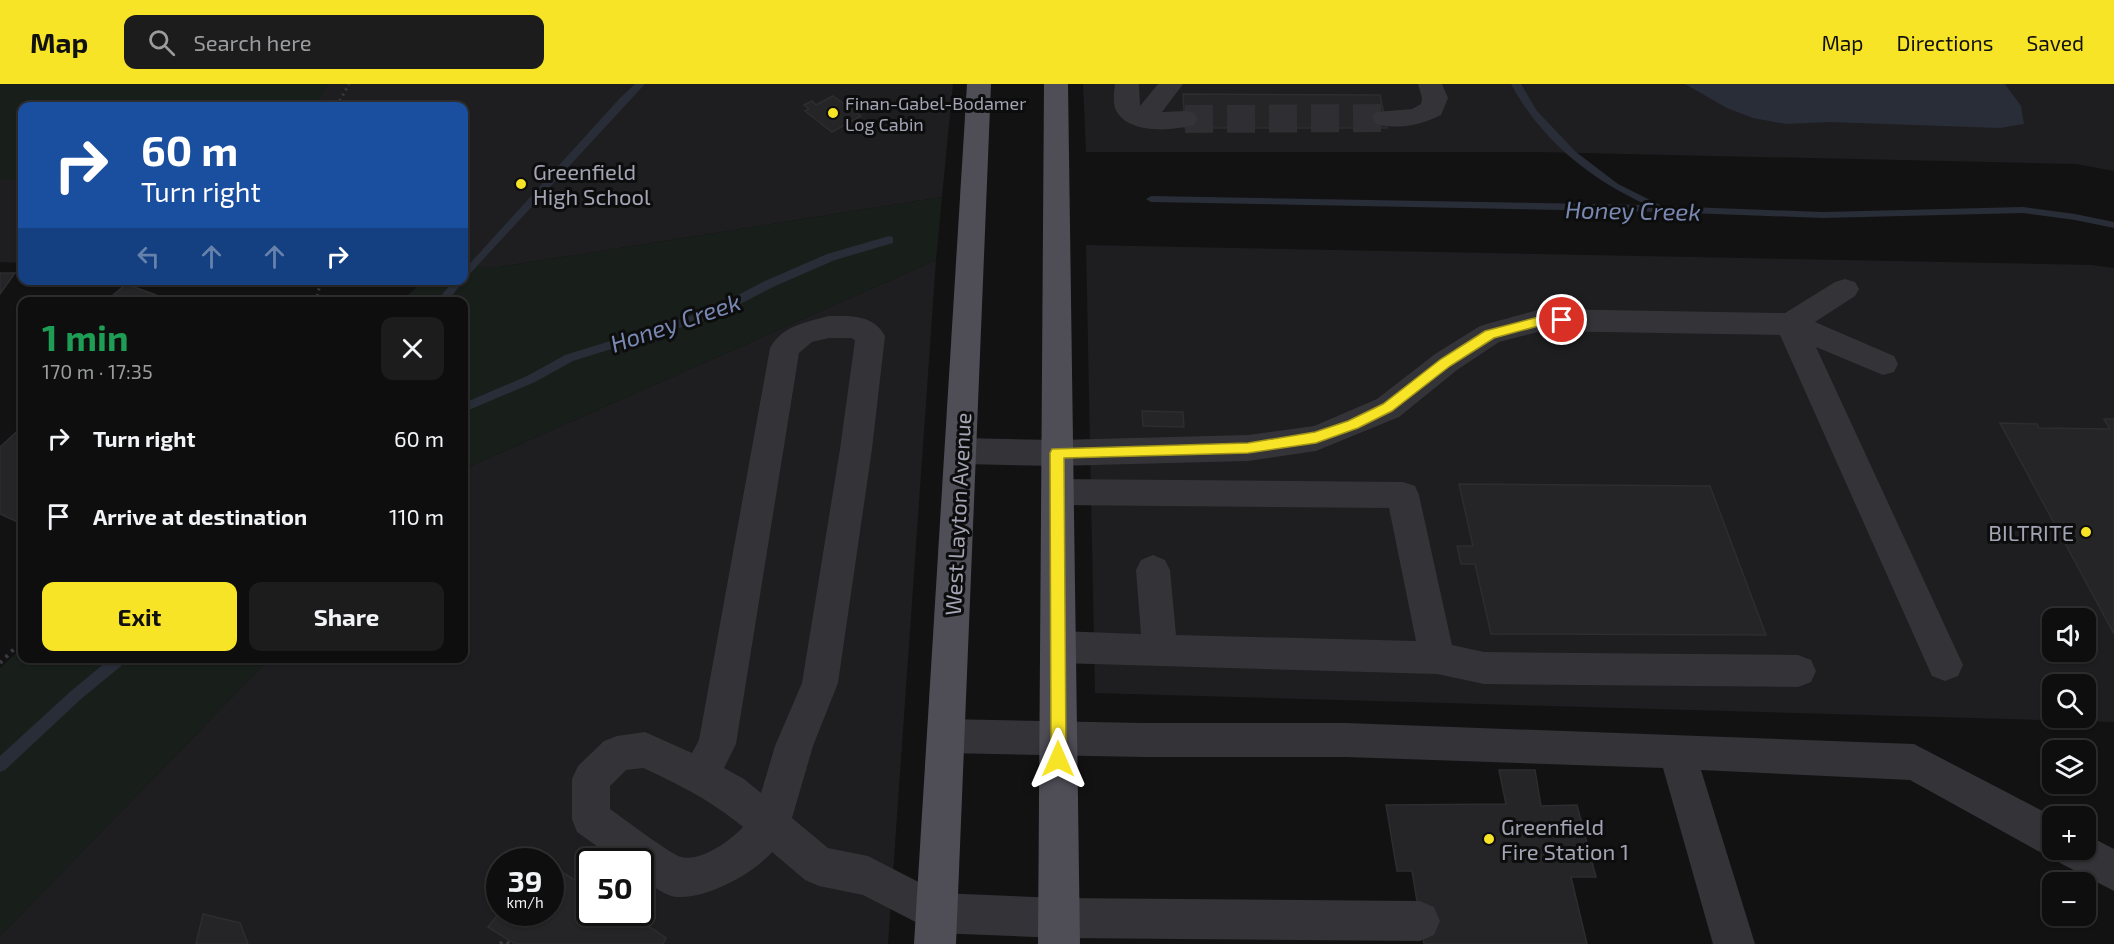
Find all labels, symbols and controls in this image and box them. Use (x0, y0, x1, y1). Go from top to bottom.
search box (124, 15, 544, 69)
text: Map (30, 25, 88, 59)
icon: search (145, 26, 178, 59)
text: Search here (193, 29, 312, 55)
text: Map (1821, 30, 1864, 55)
text: Directions (1897, 30, 1993, 55)
text: Saved (2026, 30, 2084, 55)
place label: Finan-Gabel-Bodamer Log Cabin (845, 92, 1026, 135)
marker: Finan-Gabel-Bodamer Log Cabin (826, 106, 840, 120)
text: 60 m (141, 124, 238, 174)
icon: right (42, 126, 120, 204)
place label: Greenfield High School (533, 158, 651, 209)
text: Turn right (141, 175, 261, 207)
marker: Greenfield High School (514, 177, 528, 191)
water label: Honey Creek (1565, 194, 1701, 226)
icon: left (132, 240, 165, 273)
icon: ahead (195, 240, 228, 273)
icon: ahead (258, 240, 291, 273)
icon: right (321, 240, 354, 273)
water label: Honey Creek (606, 286, 744, 358)
pin (1536, 294, 1587, 345)
icon: arrive (1545, 303, 1578, 336)
text: 1 min (42, 315, 129, 358)
button: close (381, 317, 444, 380)
text: 170 m · 17:35 (42, 359, 153, 383)
street label: West Layton Avenue (939, 412, 975, 616)
icon: right (42, 422, 75, 455)
text: Turn right (93, 425, 195, 451)
text: 60 m (394, 425, 444, 451)
icon: arrive (42, 500, 75, 533)
text: Arrive at destination (93, 503, 307, 529)
text: 110 m (389, 503, 444, 529)
place label: BILTRITE (1988, 519, 2074, 545)
marker: BILTRITE (2079, 525, 2093, 539)
button: Exit (42, 582, 237, 651)
button: Share (249, 582, 444, 651)
map controls (2042, 608, 2096, 926)
button: sound (2042, 608, 2096, 662)
button: search (2042, 674, 2096, 728)
position arrow (1026, 727, 1090, 791)
button: layers (2042, 740, 2096, 794)
button: + (2042, 806, 2096, 860)
place label: Greenfield Fire Station 1 (1501, 813, 1629, 864)
marker: Greenfield Fire Station 1 (1482, 832, 1496, 846)
speed limit sign: 50 (576, 848, 654, 926)
text: 39 (508, 862, 542, 898)
button: − (2042, 872, 2096, 926)
text: km/h (506, 893, 544, 911)

